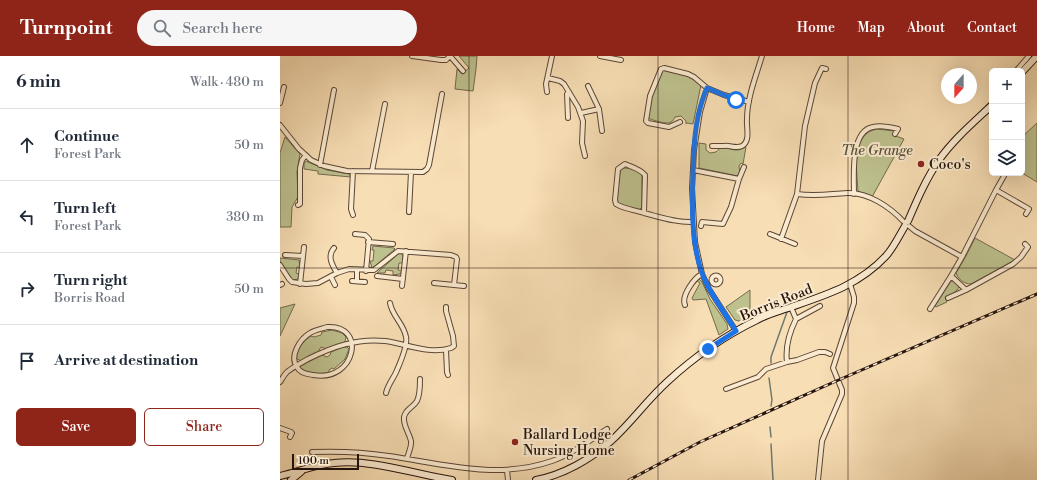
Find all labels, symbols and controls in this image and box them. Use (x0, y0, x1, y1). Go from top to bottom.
search box (137, 10, 417, 46)
text: Turnpoint (20, 16, 113, 40)
icon: search (151, 17, 173, 39)
text: Search here (183, 19, 263, 38)
text: Home (797, 19, 835, 37)
text: Map (857, 19, 885, 37)
text: About (907, 19, 945, 37)
text: Contact (967, 19, 1017, 37)
north arrow (941, 68, 977, 104)
map controls (989, 68, 1025, 176)
button: + (989, 68, 1025, 104)
text: 6 min (16, 71, 61, 93)
text: Walk · 480 m (190, 74, 264, 90)
route start (727, 91, 745, 109)
button: − (989, 104, 1025, 140)
text: Continue (54, 127, 119, 146)
icon: ahead (16, 134, 38, 156)
text: 50 m (234, 137, 264, 153)
button: layers (989, 140, 1025, 176)
park label: The Grange (841, 142, 913, 160)
text: Forest Park (54, 146, 121, 162)
place label: Coco's (929, 156, 971, 174)
marker: Coco's (916, 159, 926, 169)
text: Turn left (54, 199, 116, 218)
icon: left (16, 206, 38, 228)
text: 380 m (226, 209, 264, 225)
text: Forest Park (54, 218, 121, 234)
text: Turn right (54, 271, 128, 290)
icon: right (16, 278, 38, 300)
street label: Borris Road (737, 280, 815, 326)
text: 50 m (234, 281, 264, 297)
text: Borris Road (54, 290, 125, 306)
route end (699, 340, 717, 358)
icon: arrive (16, 350, 38, 372)
text: Arrive at destination (54, 351, 198, 370)
button: Save (16, 408, 136, 446)
button: Share (144, 408, 264, 446)
place label: Ballard Lodge Nursing Home (522, 426, 615, 460)
marker: Ballard Lodge Nursing Home (510, 437, 520, 447)
scale bar (292, 452, 359, 471)
text: 100 m (298, 454, 329, 468)

